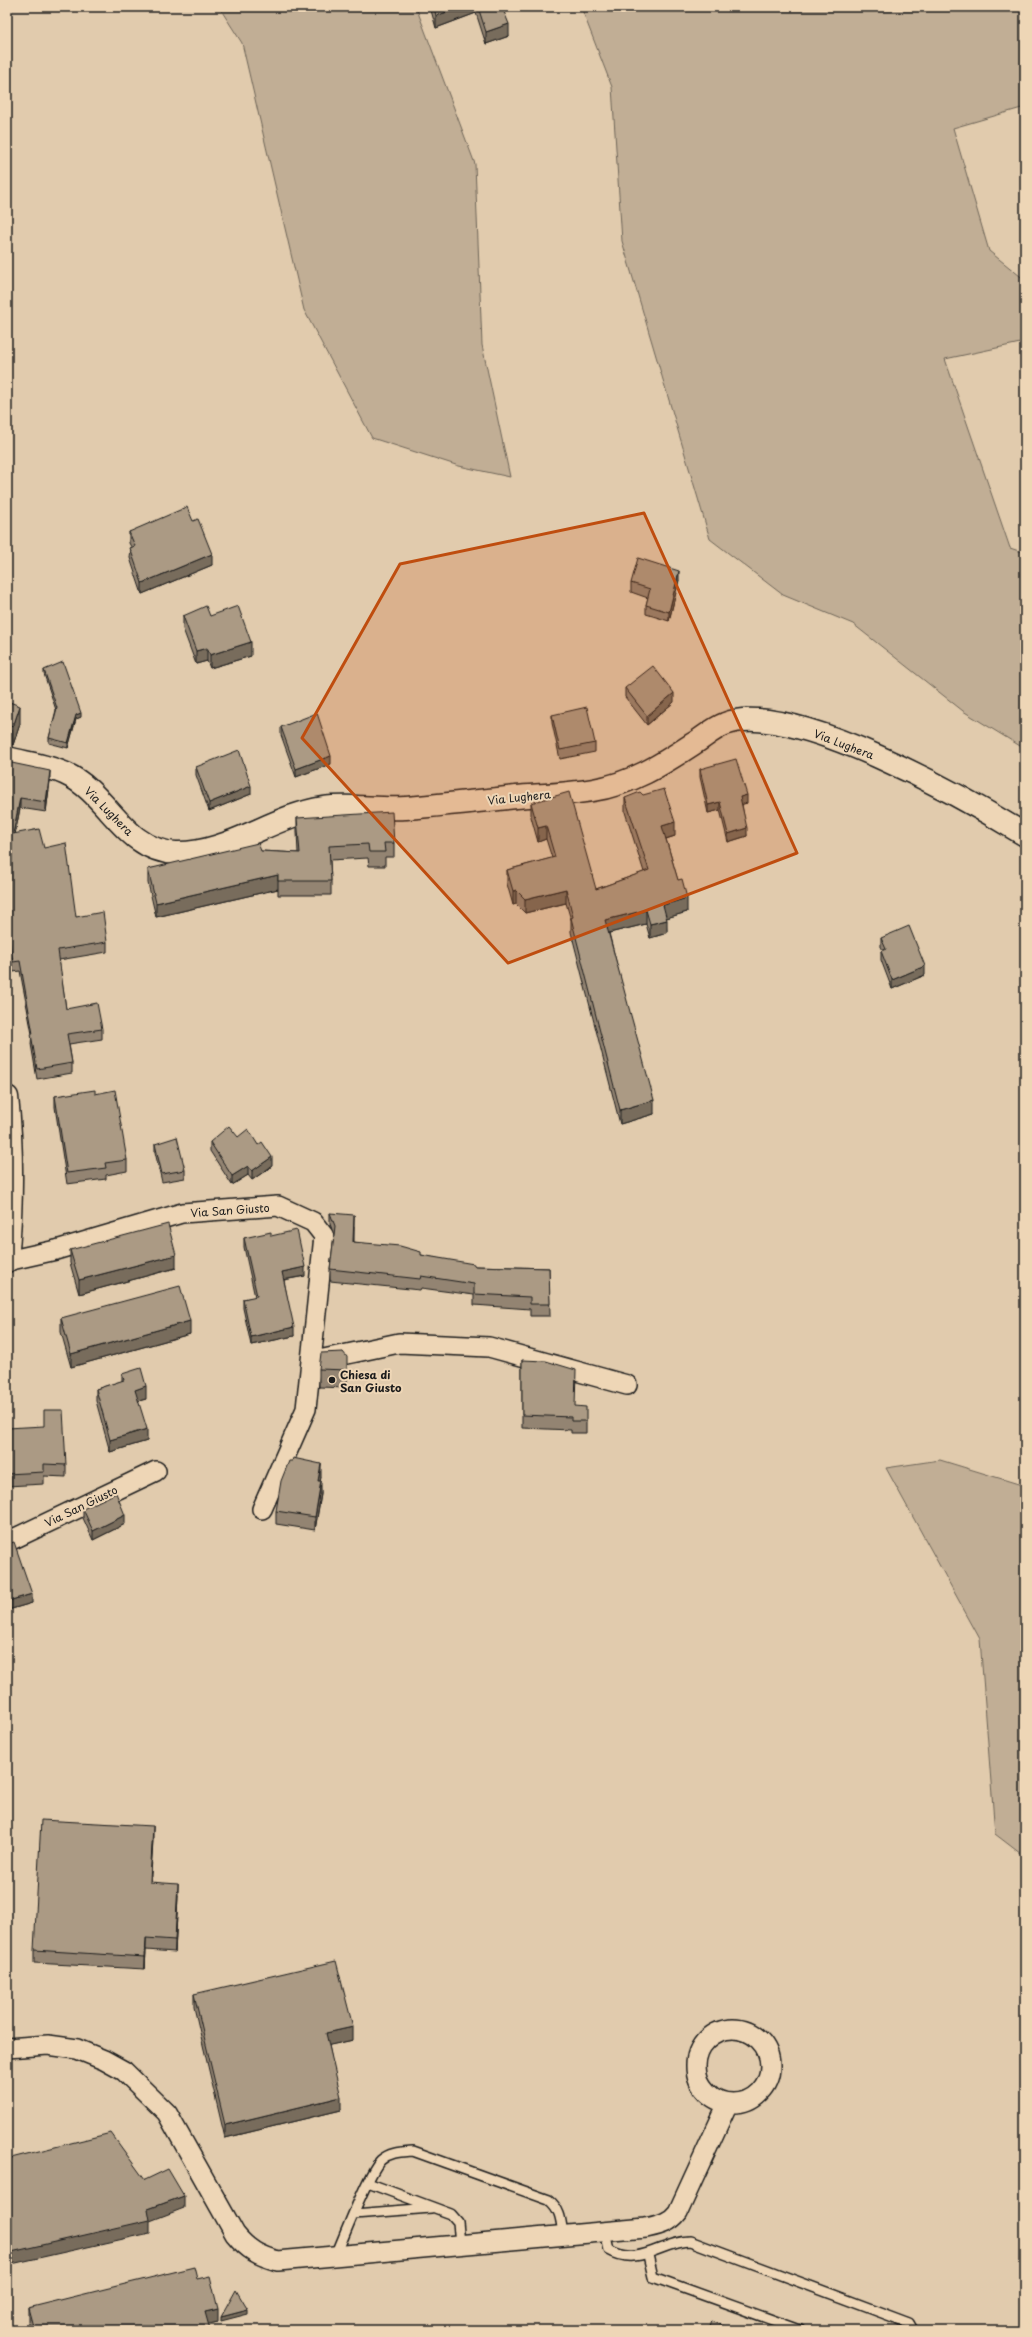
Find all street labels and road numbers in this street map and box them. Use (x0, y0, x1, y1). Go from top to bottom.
street label: Via Lughera (811, 725, 877, 763)
street label: Via Lughera (81, 783, 138, 840)
street label: Via Lughera (487, 785, 552, 809)
street label: Via San Giusto (190, 1199, 270, 1221)
street label: Via San Giusto (42, 1481, 120, 1531)

